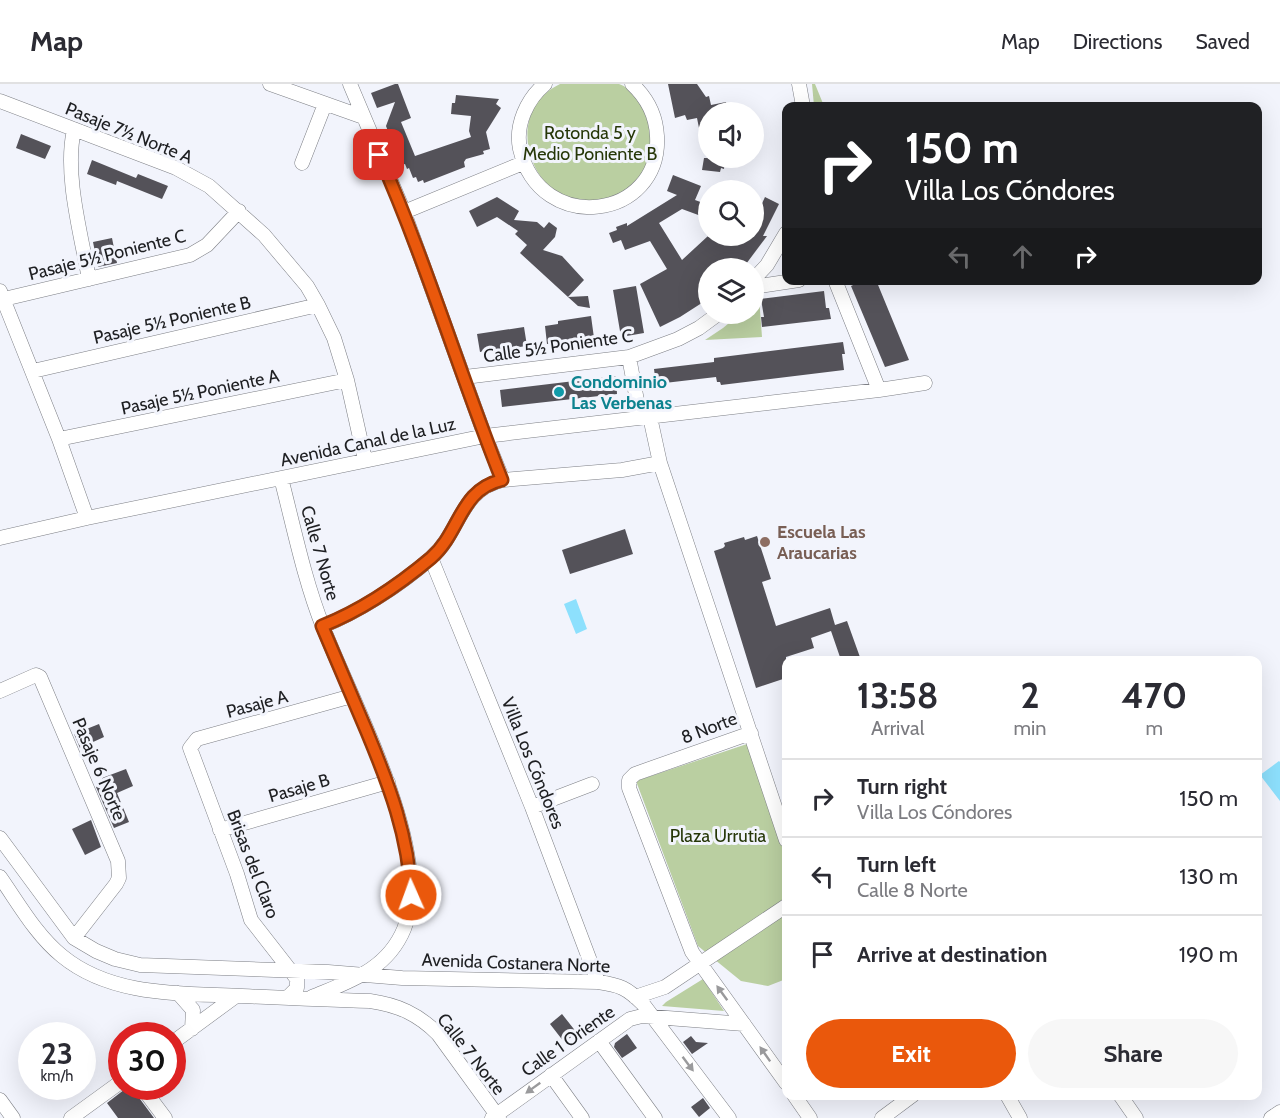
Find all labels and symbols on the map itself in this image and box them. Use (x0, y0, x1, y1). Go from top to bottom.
street label: Pasaje 7½ Norte A (62, 97, 196, 169)
park label: Rotonda 5 y Medio Poniente B (523, 122, 657, 165)
pin (353, 129, 404, 180)
street label: Pasaje 5½ Poniente C (26, 225, 188, 285)
street label: Pasaje 5½ Poniente B (91, 291, 253, 349)
street label: Calle 5½ Poniente C (482, 325, 634, 367)
street label: Pasaje 5½ Poniente A (119, 364, 281, 420)
place label: Condominio Las Verbenas (571, 371, 673, 414)
marker: Condominio Las Verbenas (552, 385, 566, 399)
street label: Avenida Canal de la Luz (278, 413, 458, 471)
street label: Calle 7 Norte (296, 503, 344, 603)
place label: Escuela Las Araucarias (777, 521, 866, 564)
marker: Escuela Las Araucarias (758, 535, 772, 549)
street label: Pasaje A (224, 685, 290, 723)
street label: Villa Los Cóndores (497, 694, 569, 832)
street label: 8 Norte (678, 707, 740, 749)
street label: Pasaje 6 Norte (68, 714, 130, 824)
street label: Pasaje B (266, 769, 332, 807)
street label: Brisas del Claro (222, 807, 284, 922)
park label: Plaza Urrutia (670, 825, 767, 847)
position arrow (379, 863, 443, 927)
street label: Avenida Costanera Norte (421, 949, 611, 977)
one-way arrow (716, 986, 728, 1002)
street label: Calle 1 Oriente (517, 1001, 619, 1081)
street label: Calle 7 Norte (432, 1009, 510, 1099)
speed limit sign: 30 (108, 1022, 186, 1100)
one-way arrow (759, 1046, 771, 1062)
one-way arrow (682, 1055, 694, 1071)
one-way arrow (525, 1082, 541, 1094)

